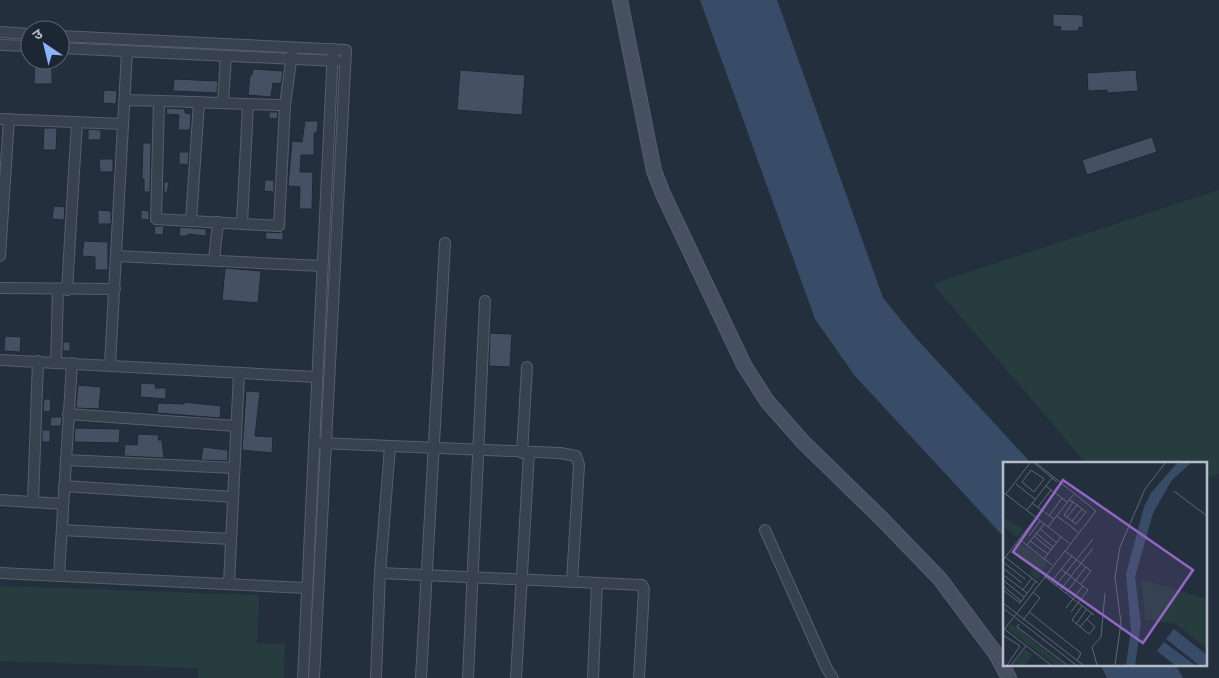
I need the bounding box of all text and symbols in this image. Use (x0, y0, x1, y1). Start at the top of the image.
north arrow (20, 20, 70, 70)
text: उ (29, 24, 47, 44)
inset map (1003, 462, 1206, 666)

